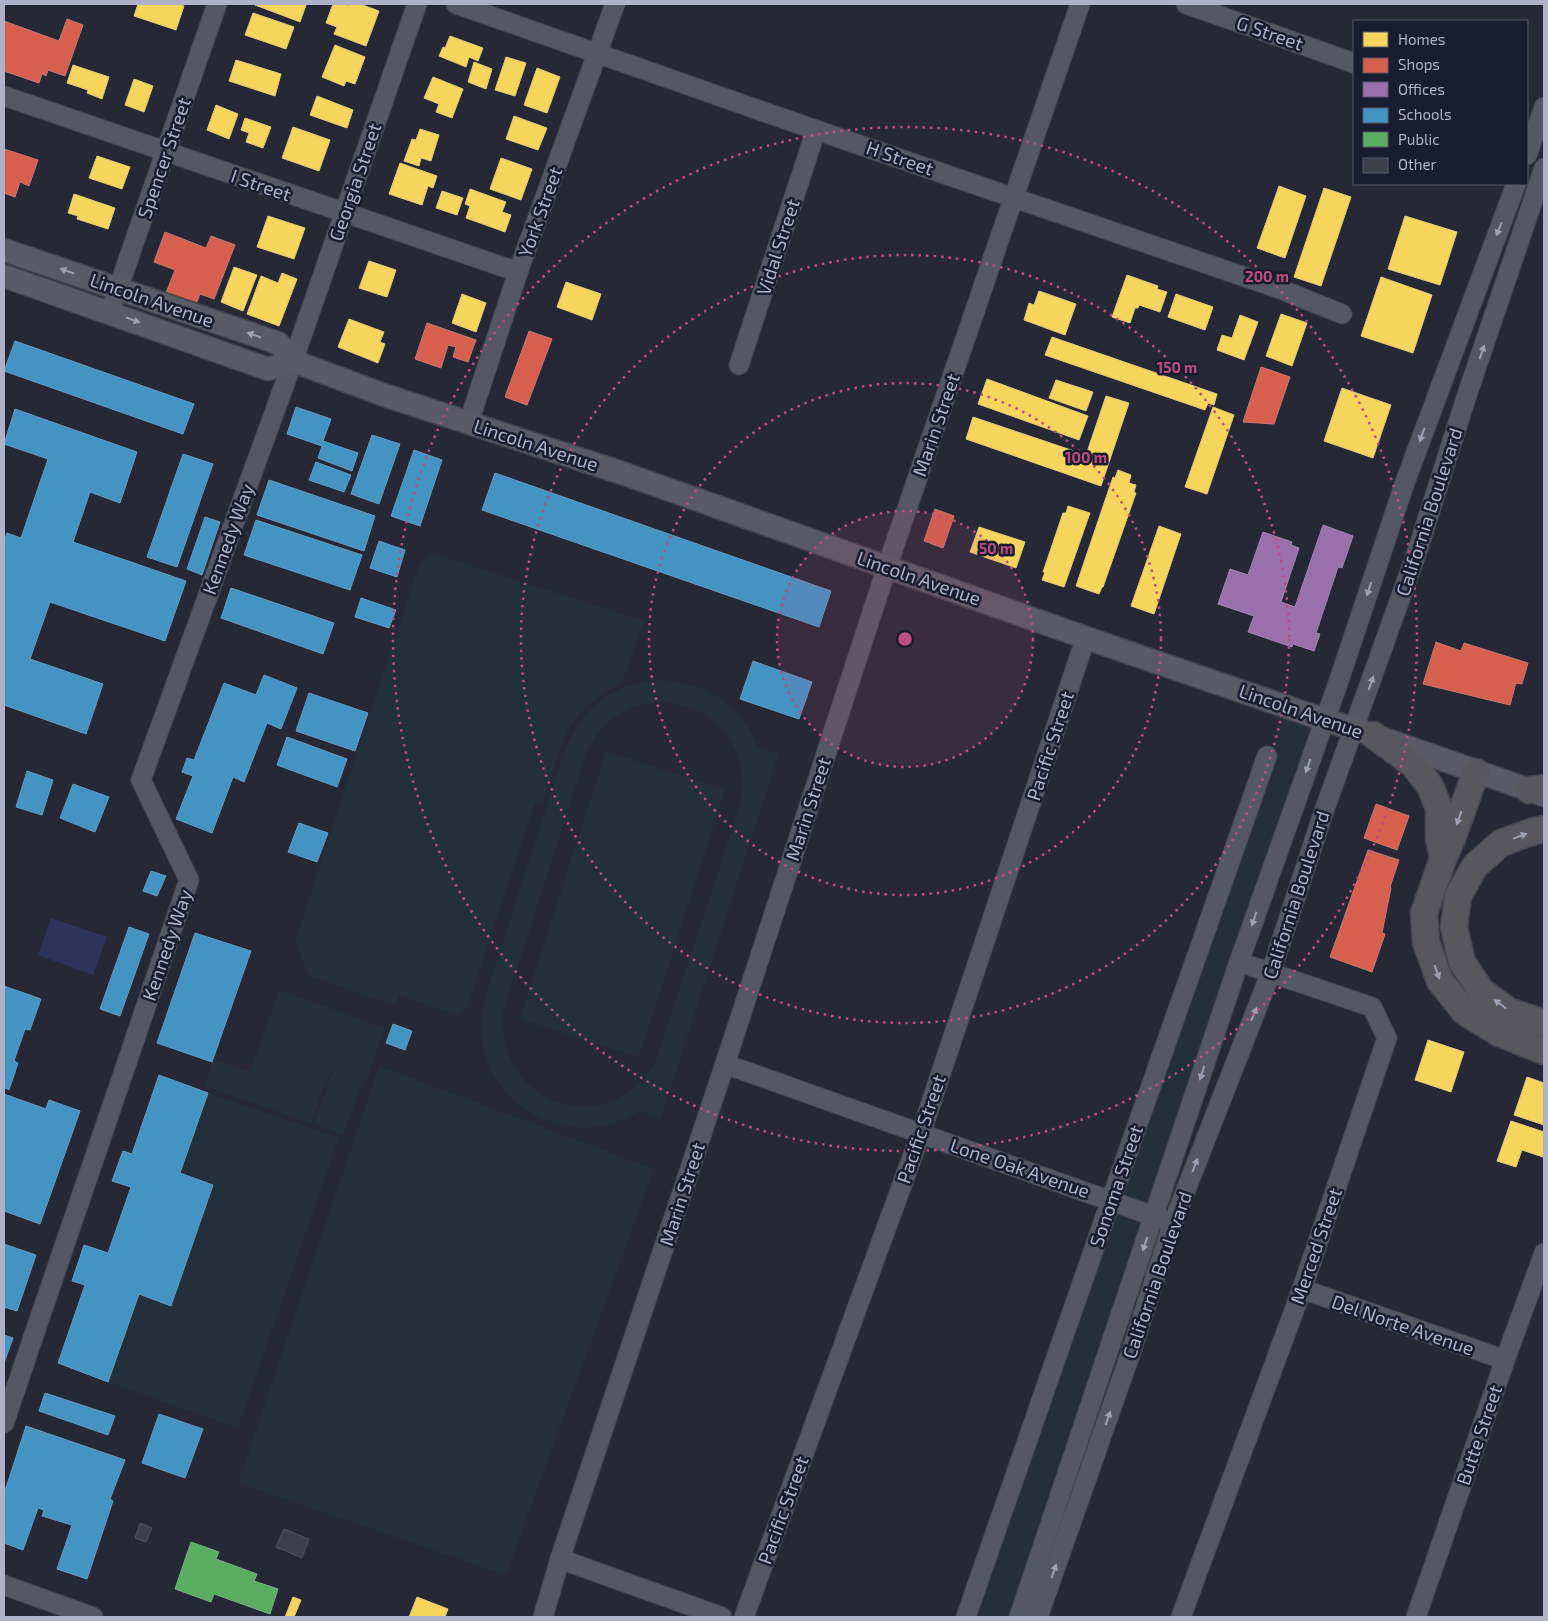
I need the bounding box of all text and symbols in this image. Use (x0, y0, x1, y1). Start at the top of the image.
street label: G Street (1234, 10, 1307, 55)
legend (1353, 20, 1528, 185)
text: Homes (1398, 30, 1445, 48)
text: Shops (1398, 55, 1440, 73)
text: Offices (1398, 80, 1445, 98)
street label: Spencer Street (132, 94, 195, 221)
text: Schools (1398, 105, 1452, 123)
street label: Georgia Street (324, 120, 385, 244)
text: Public (1398, 130, 1439, 148)
street label: H Street (863, 135, 937, 180)
text: Other (1398, 155, 1437, 173)
street label: York Street (513, 163, 566, 260)
street label: I Street (228, 164, 294, 205)
street label: Vidal Street (751, 196, 804, 298)
one-way arrow (1495, 222, 1502, 237)
one-way arrow (59, 267, 74, 275)
text: 200 m (1245, 267, 1289, 285)
street label: Lincoln Avenue (87, 268, 217, 331)
one-way arrow (125, 317, 140, 325)
one-way arrow (246, 330, 261, 338)
one-way arrow (1479, 344, 1486, 359)
text: 150 m (1157, 358, 1197, 376)
street label: Marin Street (907, 370, 964, 479)
street label: Lincoln Avenue (471, 414, 601, 475)
street label: California Boulevard (1390, 425, 1467, 599)
one-way arrow (1418, 428, 1426, 443)
text: 100 m (1065, 448, 1107, 466)
street label: Kennedy Way (197, 480, 258, 597)
text: 50 m (979, 539, 1013, 557)
street label: Lincoln Avenue (854, 546, 984, 609)
one-way arrow (1365, 582, 1373, 597)
centre of rings (896, 630, 914, 648)
one-way arrow (1367, 675, 1375, 690)
street label: Lincoln Avenue (1236, 679, 1366, 742)
street label: Pacific Street (1021, 688, 1078, 803)
street label: Marin Street (780, 754, 835, 864)
one-way arrow (1304, 759, 1312, 774)
street label: California Boulevard (1257, 808, 1334, 982)
one-way arrow (1455, 810, 1462, 825)
one-way arrow (1513, 832, 1528, 839)
street label: Kennedy Way (137, 886, 196, 1004)
one-way arrow (1250, 912, 1258, 927)
one-way arrow (1433, 965, 1441, 980)
one-way arrow (1494, 999, 1507, 1010)
one-way arrow (1251, 1007, 1259, 1021)
one-way arrow (1198, 1066, 1206, 1081)
street label: Pacific Street (891, 1071, 950, 1186)
street label: Sonoma Street (1084, 1122, 1147, 1250)
street label: Lone Oak Avenue (947, 1133, 1093, 1202)
street label: Marin Street (654, 1139, 709, 1249)
one-way arrow (1192, 1158, 1200, 1172)
street label: Merced Street (1285, 1185, 1346, 1307)
street label: California Boulevard (1117, 1188, 1196, 1362)
one-way arrow (1141, 1237, 1149, 1252)
street label: Del Norte Avenue (1329, 1289, 1477, 1360)
street label: Butte Street (1451, 1382, 1506, 1488)
one-way arrow (1104, 1410, 1112, 1425)
street label: Pacific Street (752, 1453, 813, 1567)
one-way arrow (1050, 1563, 1058, 1578)

